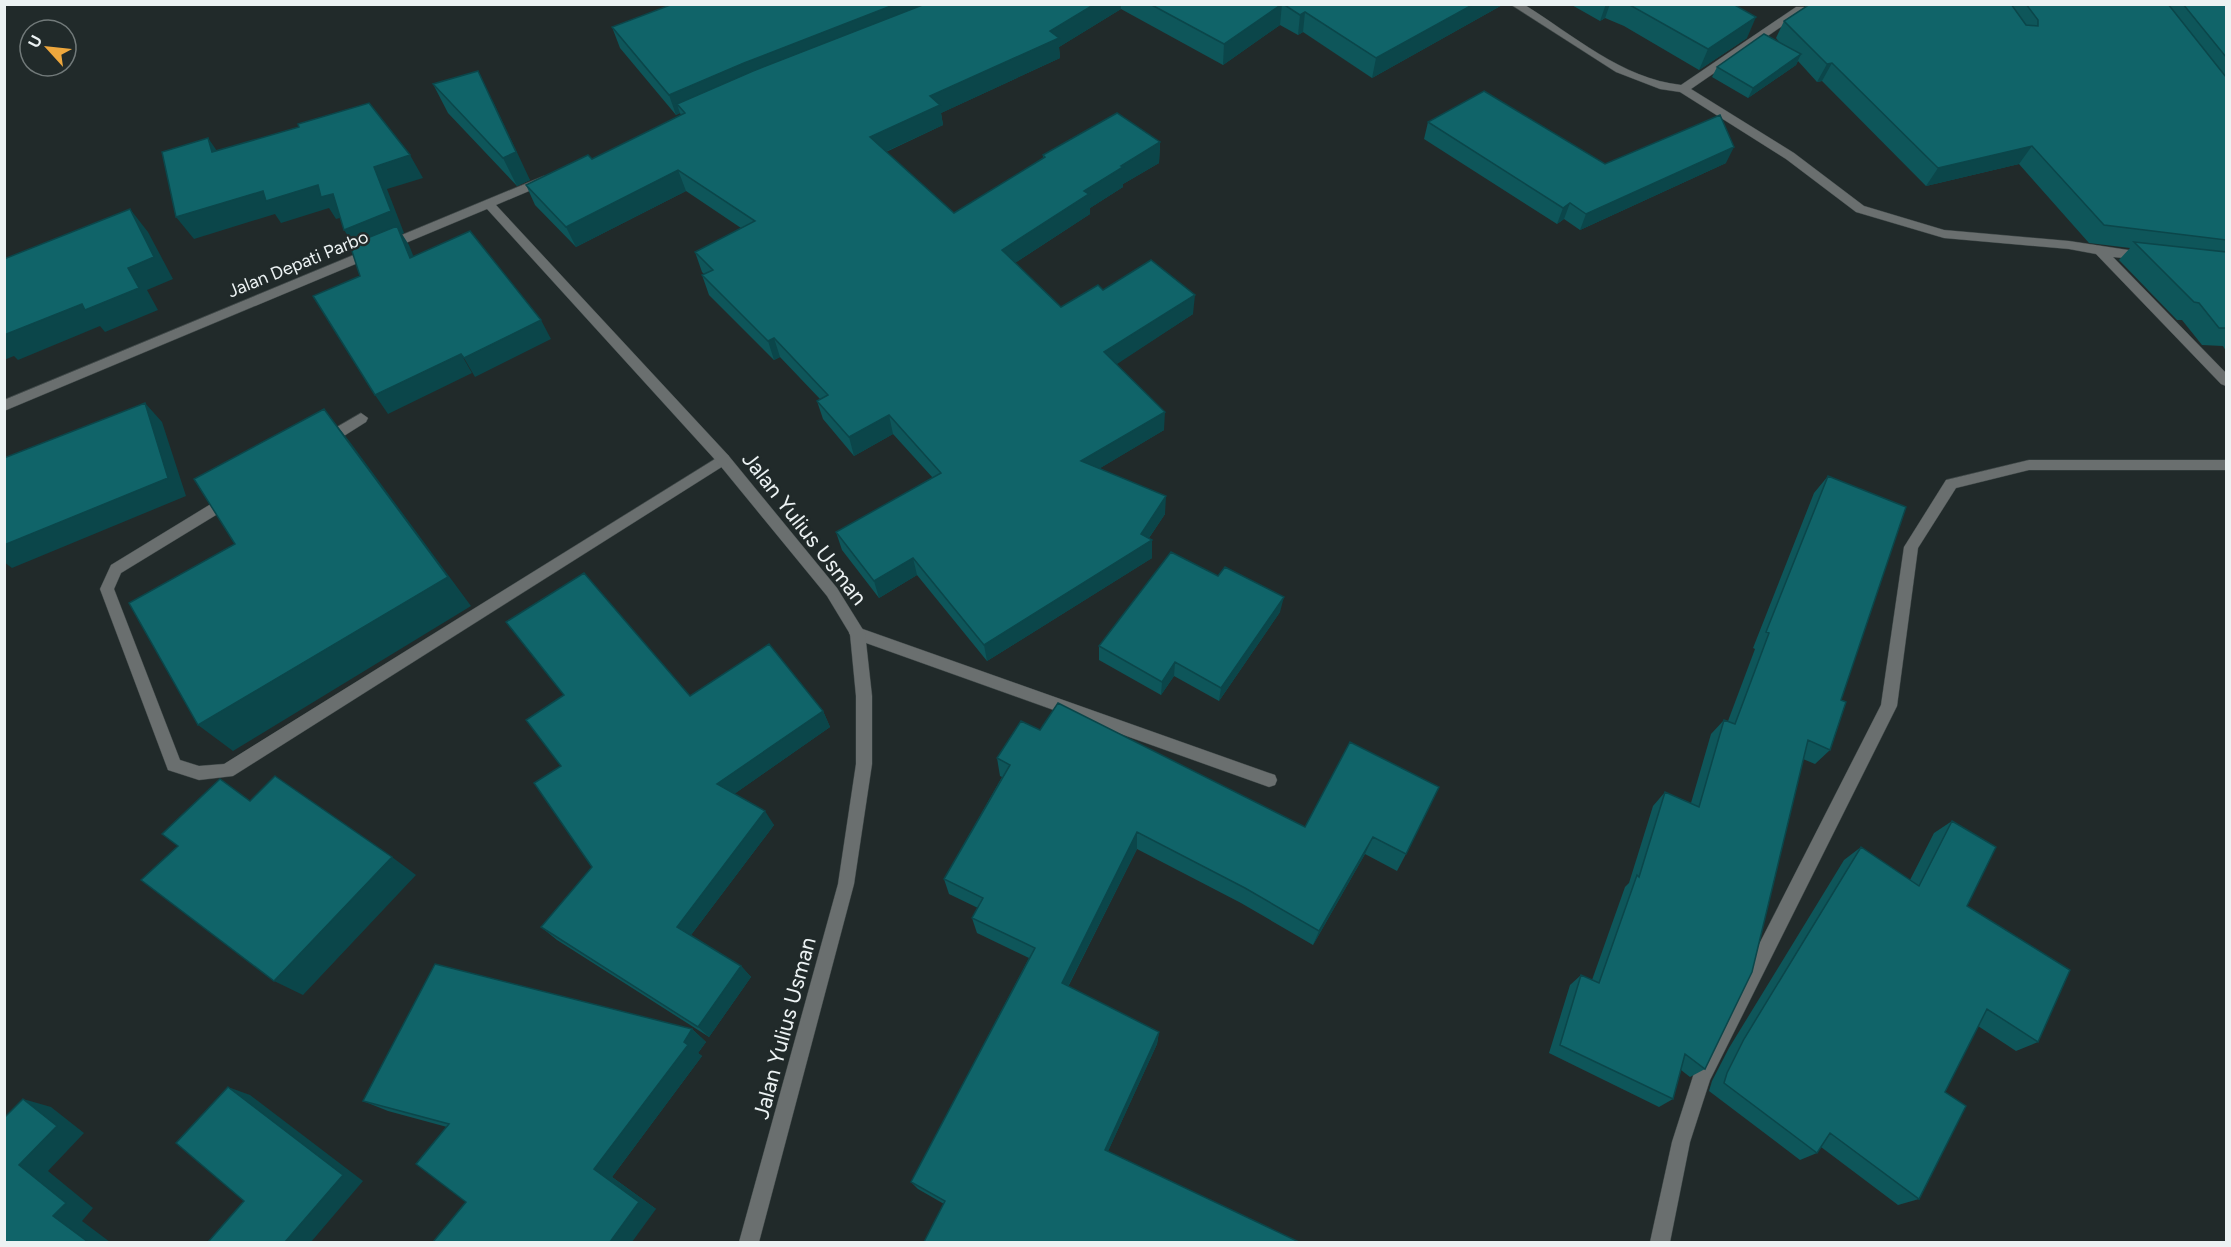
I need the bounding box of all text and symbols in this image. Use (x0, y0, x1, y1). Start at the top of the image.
north arrow (18, 18, 78, 78)
text: U (24, 32, 46, 51)
street label: Jalan Depati Parbo (224, 226, 372, 302)
street label: Jalan Yulius Usman (736, 446, 873, 610)
street label: Jalan Yulius Usman (747, 934, 822, 1122)

